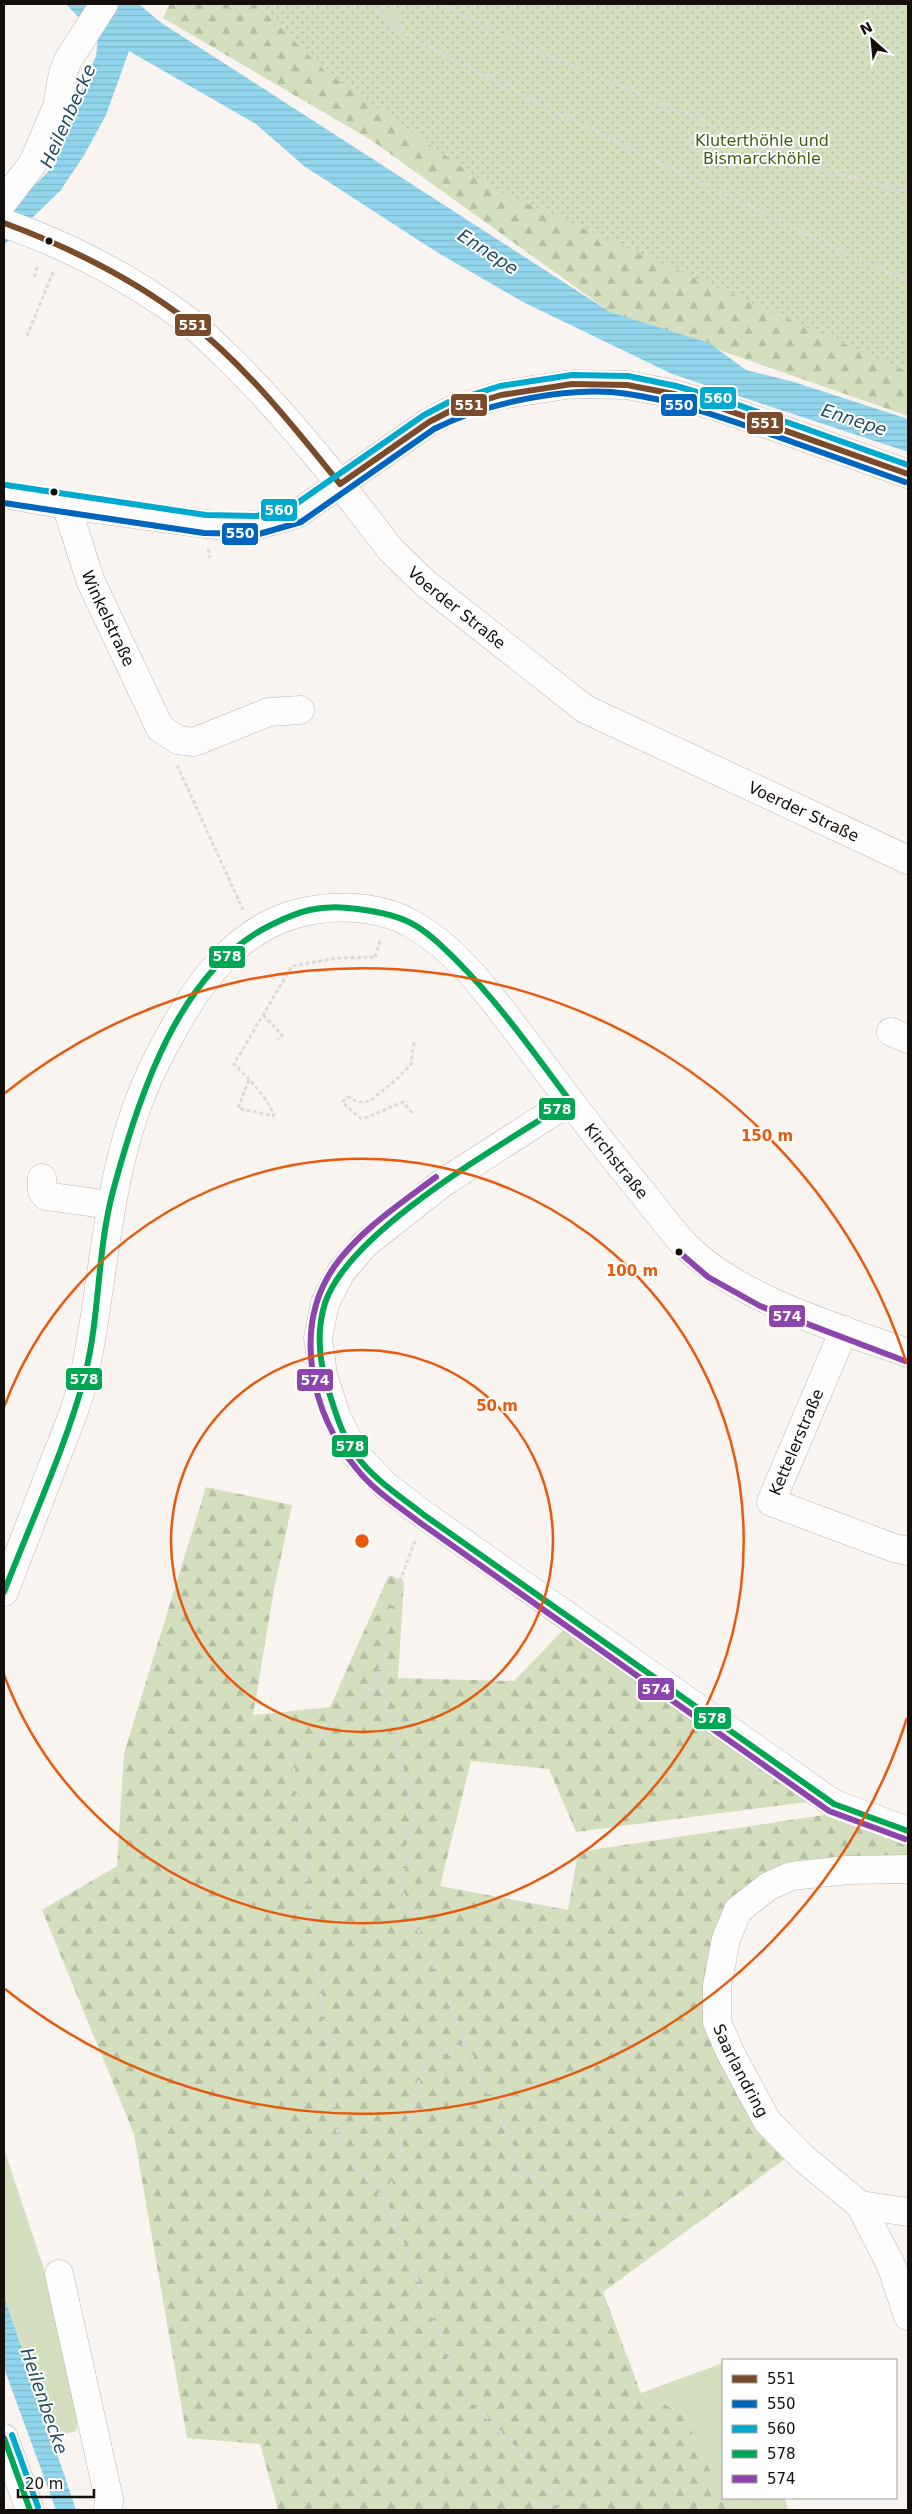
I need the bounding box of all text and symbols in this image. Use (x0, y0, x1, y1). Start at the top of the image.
north arrow (847, 15, 897, 65)
text: N (857, 19, 875, 38)
water label: Heilenbecke (35, 61, 100, 171)
park label: Kluterthöhle und Bismarckhöhle (695, 131, 829, 168)
water label: Ennepe (454, 224, 522, 279)
unlabelled marker (44, 236, 54, 246)
line badge: 551 (174, 313, 212, 337)
text: 551 (178, 317, 208, 333)
line badge: 560 (699, 386, 737, 410)
text: 560 (703, 390, 733, 406)
line badge: 551 (450, 393, 488, 417)
line badge: 550 (660, 393, 698, 417)
text: 551 (454, 397, 484, 413)
text: 550 (664, 397, 694, 413)
water label: Ennepe (819, 399, 890, 440)
line badge: 551 (746, 411, 784, 435)
text: 551 (750, 415, 780, 431)
unlabelled marker (49, 487, 59, 497)
line badge: 560 (260, 498, 298, 522)
text: 560 (264, 502, 294, 518)
line badge: 550 (221, 522, 259, 546)
text: 550 (225, 525, 255, 541)
street label: Voerder Straße (404, 563, 509, 653)
street label: Winkelstraße (78, 568, 138, 669)
street label: Voerder Straße (745, 778, 862, 846)
line badge: 578 (208, 945, 246, 969)
text: 578 (212, 948, 242, 964)
line badge: 578 (538, 1097, 576, 1121)
text: 578 (542, 1101, 572, 1117)
street label: Kirchstraße (580, 1120, 652, 1203)
text: 150 m (741, 1127, 793, 1145)
unlabelled marker (674, 1247, 684, 1257)
text: 100 m (606, 1262, 658, 1280)
line badge: 574 (768, 1304, 806, 1328)
text: 574 (772, 1308, 802, 1324)
line badge: 578 (65, 1367, 103, 1391)
line badge: 574 (296, 1368, 334, 1392)
text: 578 (69, 1371, 99, 1387)
text: 574 (300, 1372, 330, 1388)
street label: Kettelerstraße (765, 1386, 827, 1498)
text: 50 m (476, 1397, 518, 1415)
line badge: 578 (331, 1434, 369, 1458)
text: 578 (335, 1438, 365, 1454)
centre of rings (353, 1532, 371, 1550)
line badge: 574 (637, 1677, 675, 1701)
text: 574 (641, 1681, 671, 1697)
line badge: 578 (693, 1706, 732, 1730)
text: 578 (697, 1710, 727, 1726)
street label: Saarlandring (709, 2021, 772, 2121)
water label: Heilenbecke (16, 2345, 72, 2457)
legend (722, 2359, 897, 2499)
text: 551 (767, 2370, 796, 2388)
text: 550 (767, 2395, 796, 2413)
text: 560 (767, 2420, 796, 2438)
text: 578 (767, 2445, 796, 2463)
scale bar (18, 2466, 94, 2498)
text: 574 (767, 2470, 796, 2488)
text: 20 m (25, 2475, 63, 2493)

